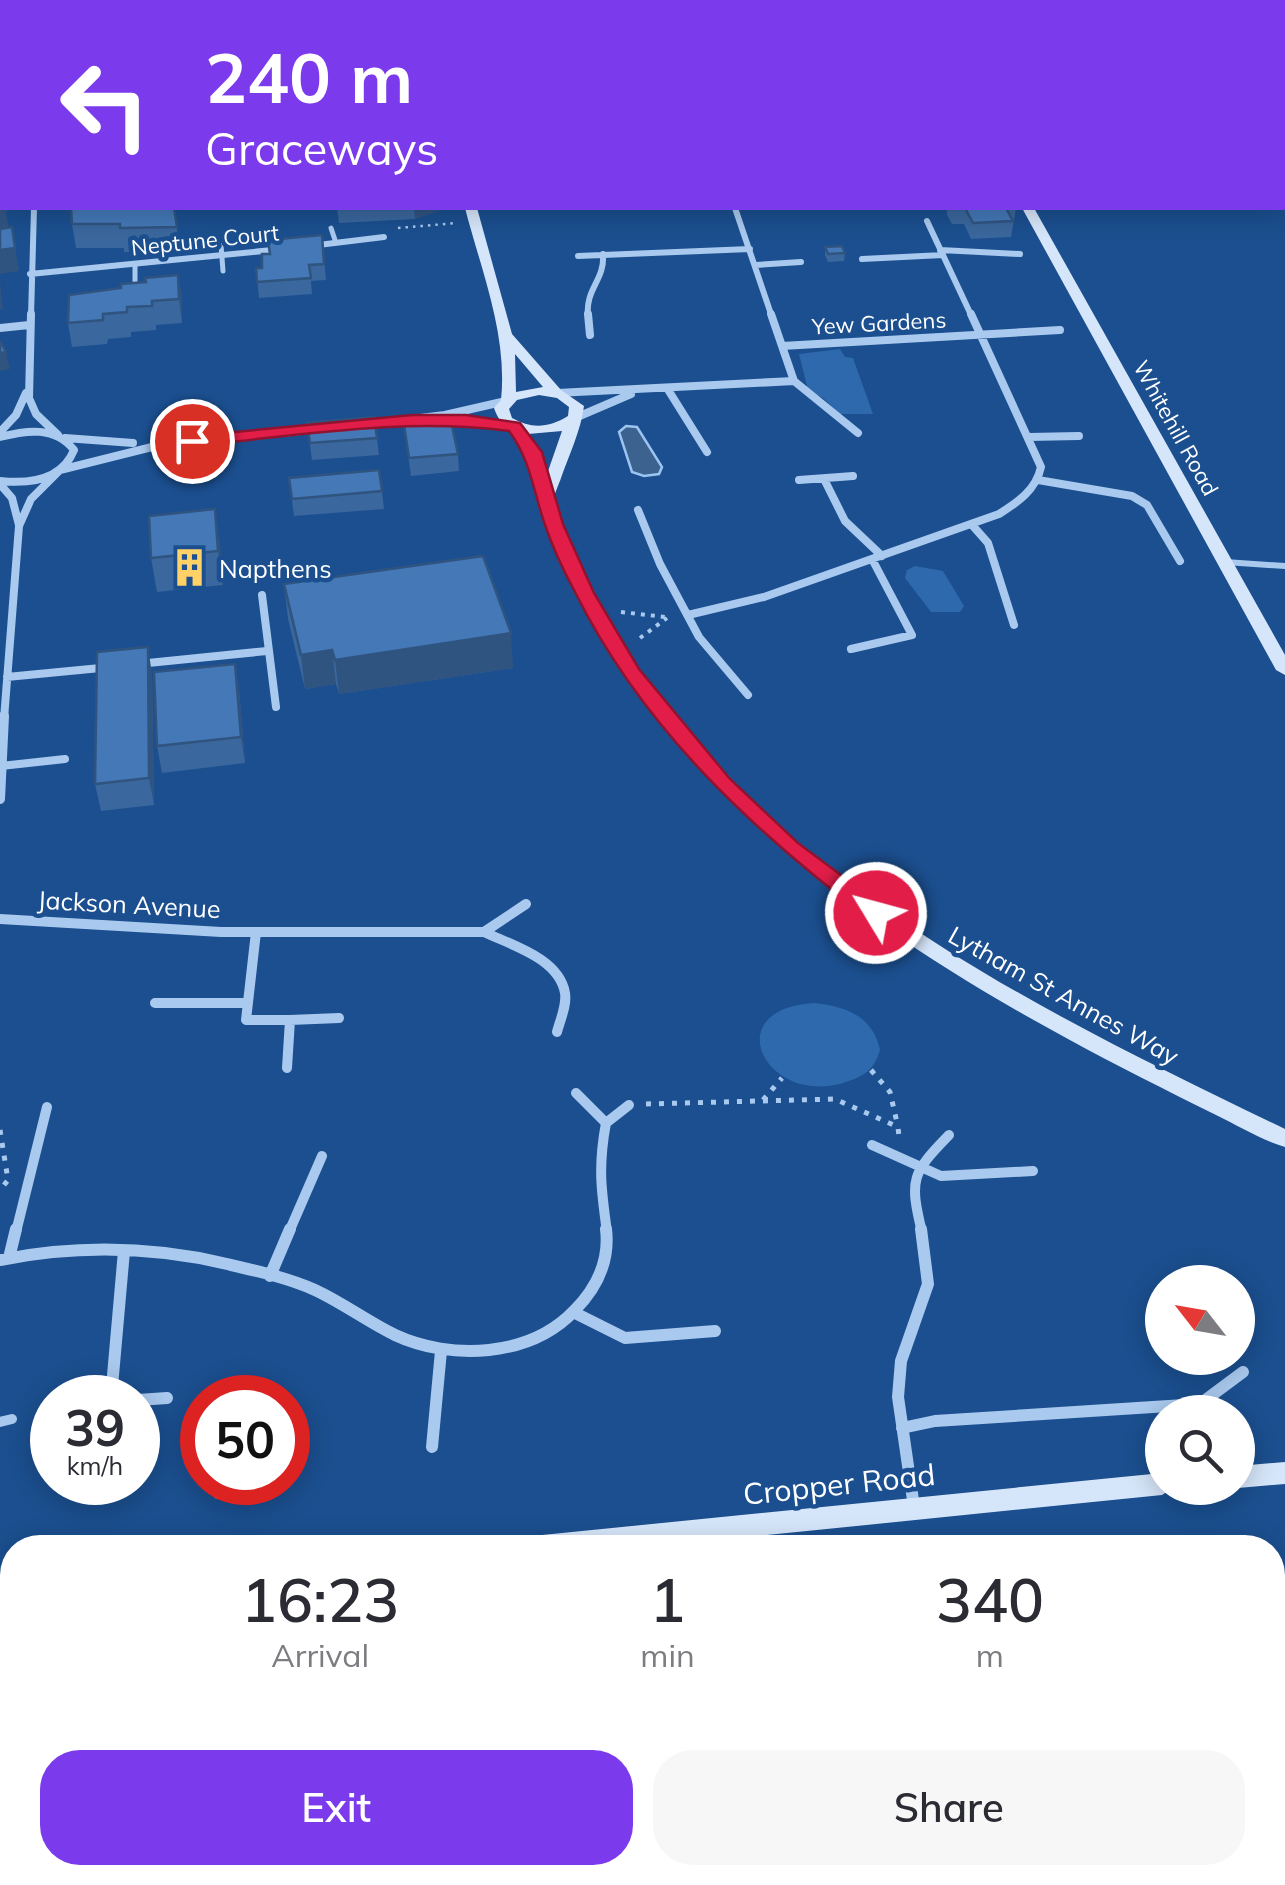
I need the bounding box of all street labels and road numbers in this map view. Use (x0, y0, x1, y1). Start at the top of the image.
street label: Neptune Court (130, 218, 280, 262)
street label: Yew Gardens (810, 306, 947, 341)
street label: Whitehill Road (1127, 355, 1225, 501)
street label: Jackson Avenue (37, 884, 221, 924)
street label: Lytham St Annes Way (943, 919, 1185, 1071)
street label: Cropper Road (741, 1455, 937, 1513)

